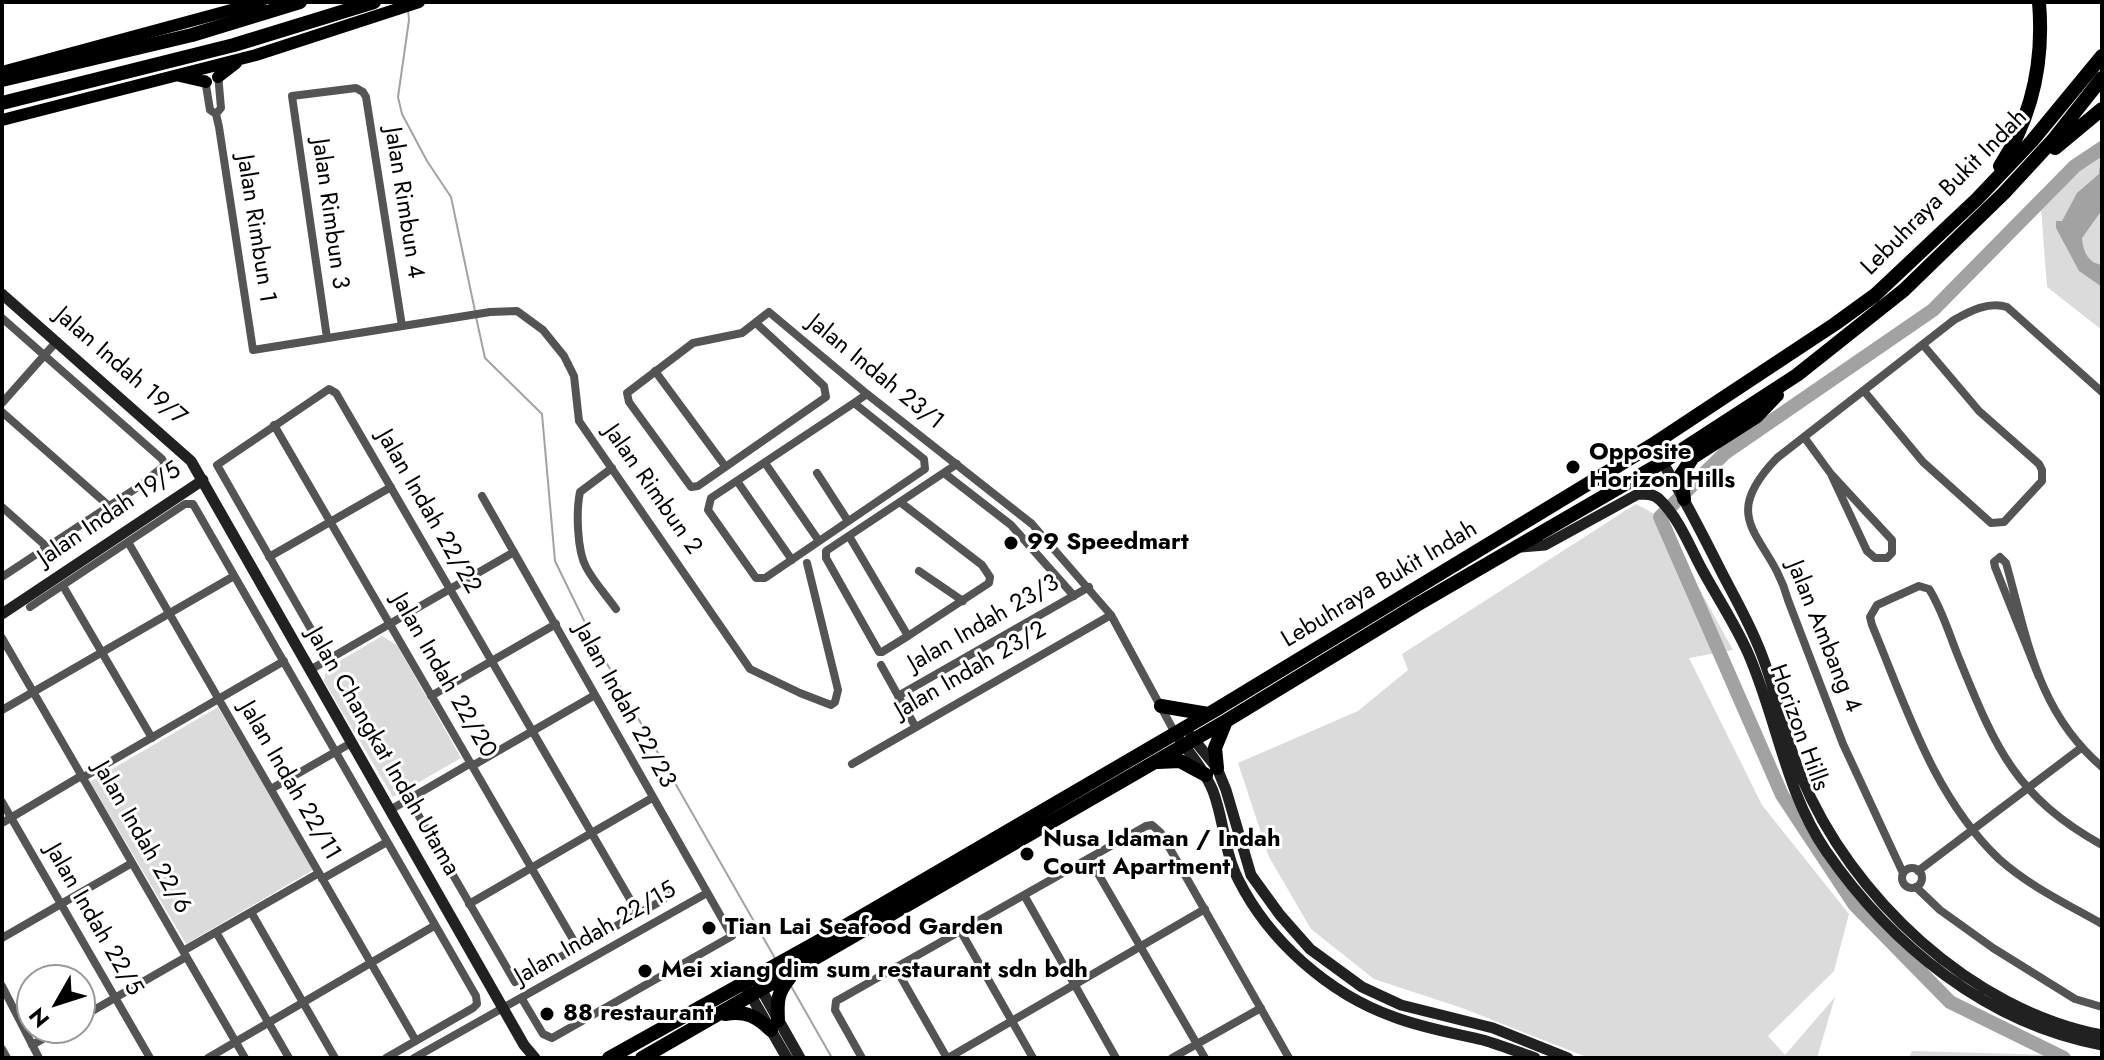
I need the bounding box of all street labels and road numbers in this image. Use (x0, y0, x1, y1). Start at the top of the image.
street label: Lebuhraya Bukit Indah (1856, 104, 2034, 282)
street label: Jalan Rimbun 4 (377, 125, 429, 281)
street label: Jalan Rimbun 3 (304, 137, 354, 291)
street label: Jalan Rimbun 1 (229, 153, 281, 305)
street label: Jalan Indah 19/7 (48, 302, 192, 432)
street label: Jalan Indah 23/1 (801, 309, 949, 437)
street label: Jalan Rimbun 2 (597, 419, 707, 561)
street label: Jalan Indah 22/22 (369, 425, 487, 599)
street label: Jalan Indah 19/5 (33, 457, 187, 573)
street label: Lebuhraya Bukit Indah (1277, 515, 1483, 655)
street label: Jalan Ambang 4 (1779, 557, 1867, 717)
street label: Jalan Indah 23/3 (903, 569, 1065, 679)
street label: Jalan Indah 22/20 (384, 589, 502, 763)
street label: Jalan Indah 23/2 (890, 616, 1052, 726)
street label: Jalan Indah 22/23 (567, 619, 681, 793)
street label: Jalan Changkat Indah Utama (299, 623, 465, 881)
street label: Horizon Hills (1762, 661, 1834, 795)
street label: Jalan Indah 22/11 (232, 696, 346, 866)
street label: Jalan Indah 22/6 (86, 757, 196, 919)
street label: Jalan Indah 22/5 (38, 839, 148, 1001)
street label: Jalan Indah 22/15 (510, 876, 682, 992)

